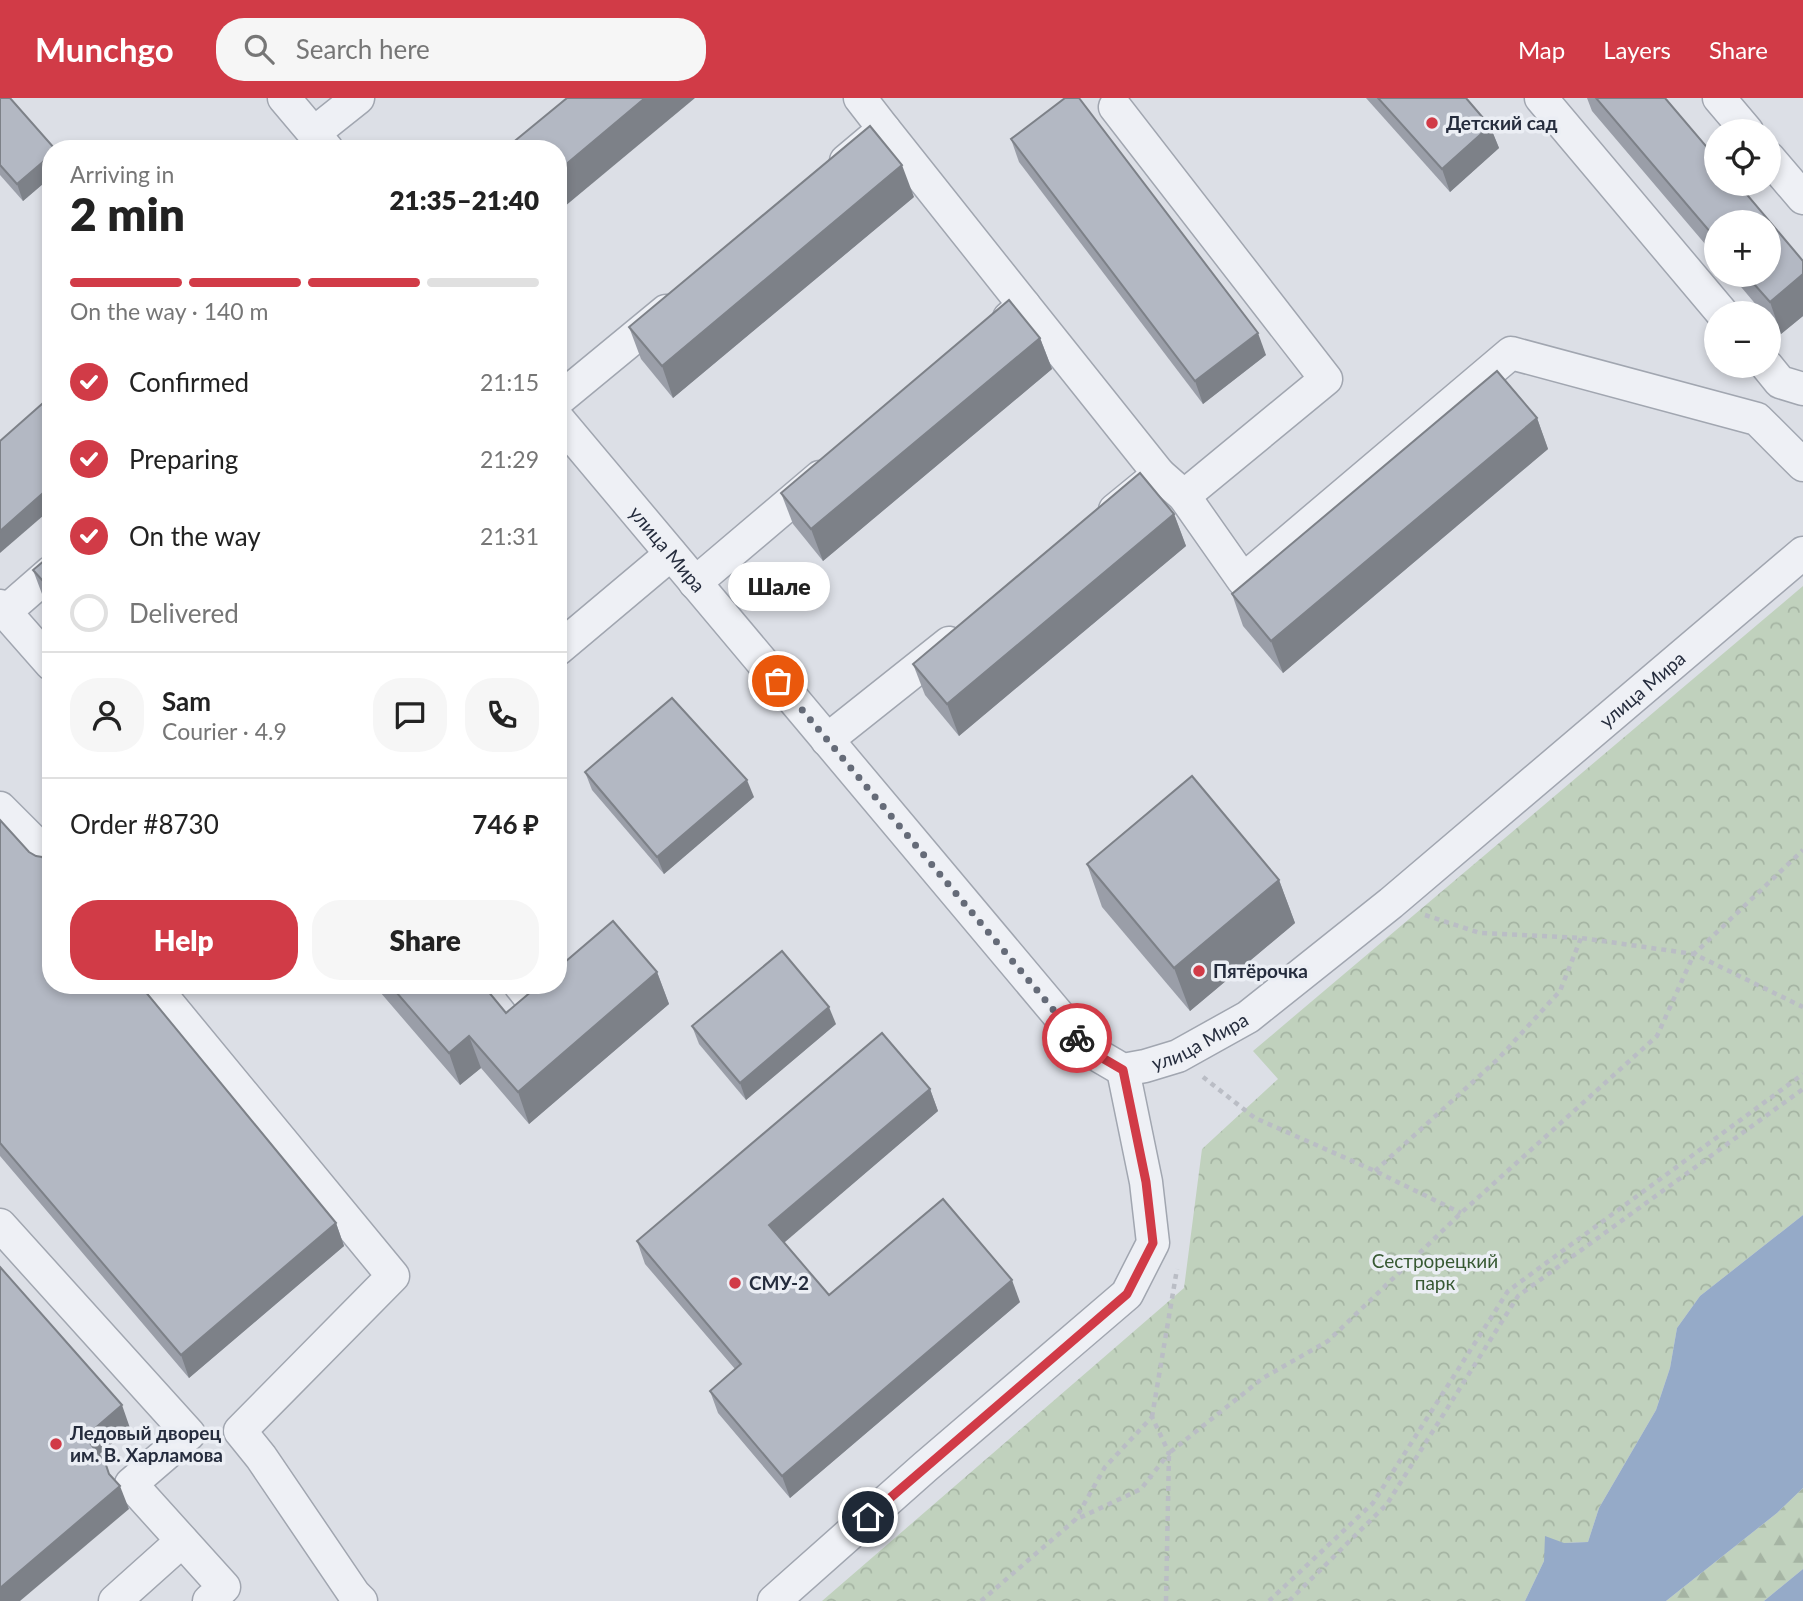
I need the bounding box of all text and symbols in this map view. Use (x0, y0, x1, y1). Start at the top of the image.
search box (216, 18, 706, 81)
text: Munchgo (35, 29, 174, 69)
icon: search (240, 30, 278, 68)
text: Search here (296, 33, 430, 65)
text: Map (1518, 35, 1565, 64)
text: Layers (1603, 35, 1671, 64)
text: Share (1709, 35, 1768, 64)
place label: Детский сад (1446, 111, 1558, 134)
marker: Детский сад (1424, 115, 1440, 131)
map controls (1704, 119, 1781, 378)
button: locate (1704, 119, 1781, 196)
text: Arriving in (70, 160, 174, 188)
text: 21:35–21:40 (389, 184, 539, 216)
text: 2 min (70, 186, 185, 241)
button: + (1704, 210, 1781, 287)
text: On the way · 140 m (70, 297, 269, 325)
button: − (1704, 301, 1781, 378)
icon: check (70, 363, 108, 401)
text: Confirmed (129, 366, 249, 398)
text: 21:15 (480, 368, 539, 396)
icon: check (70, 440, 108, 478)
text: Preparing (129, 443, 238, 475)
text: 21:29 (480, 445, 539, 473)
street label: улица Мира (625, 501, 710, 597)
icon: check (70, 517, 108, 555)
text: On the way (129, 520, 261, 552)
text: 21:31 (480, 522, 539, 550)
callout: Шале (727, 562, 829, 611)
text: Шале (747, 572, 811, 600)
text: Delivered (129, 597, 239, 629)
street label: улица Мира (1594, 646, 1690, 732)
pin (748, 651, 808, 711)
icon: bag (759, 662, 797, 700)
button: person (70, 678, 144, 752)
button: chat (373, 678, 447, 752)
button: phone (465, 678, 539, 752)
text: Sam (162, 685, 211, 717)
text: Courier · 4.9 (162, 717, 287, 745)
text: Order #8730 (70, 808, 219, 840)
text: 746 ₽ (472, 808, 539, 840)
button: Help (70, 900, 298, 980)
button: Share (312, 900, 539, 980)
place label: Пятёрочка (1213, 959, 1308, 982)
marker: Пятёрочка (1191, 963, 1207, 979)
courier (1042, 1003, 1112, 1073)
street label: улица Мира (1149, 1007, 1252, 1074)
icon: bike (1058, 1019, 1096, 1057)
park label: Сестрорецкий парк (1372, 1249, 1498, 1294)
place label: СМУ-2 (749, 1271, 809, 1294)
marker: СМУ-2 (727, 1275, 743, 1291)
place label: Ледовый дворец им. В. Харламова (69, 1421, 223, 1466)
marker: Ледовый дворец им. В. Харламова (48, 1436, 64, 1452)
pin (838, 1487, 898, 1547)
icon: home (849, 1498, 887, 1536)

